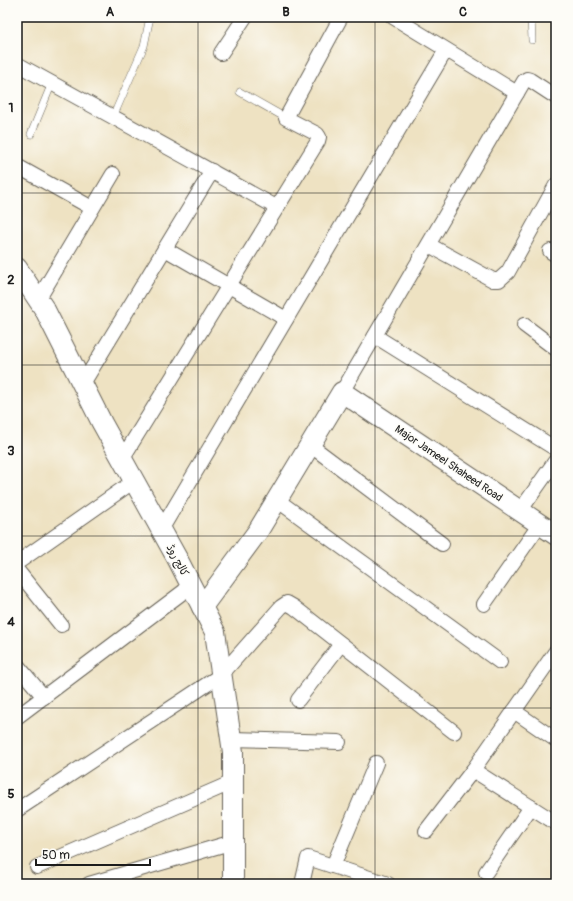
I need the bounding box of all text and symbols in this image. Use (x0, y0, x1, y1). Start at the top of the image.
text: A (106, 4, 115, 20)
text: B (282, 4, 290, 20)
text: C (459, 4, 467, 20)
text: 1 (8, 100, 14, 116)
text: 2 (7, 272, 15, 288)
street label: Major Jameel Shaheed Road (392, 423, 505, 504)
text: 3 (7, 443, 15, 459)
street label: کالج روڈ (163, 542, 192, 579)
text: 4 (7, 614, 15, 630)
text: 5 (7, 786, 15, 802)
scale bar (36, 841, 150, 867)
text: 50 m (42, 848, 70, 863)

